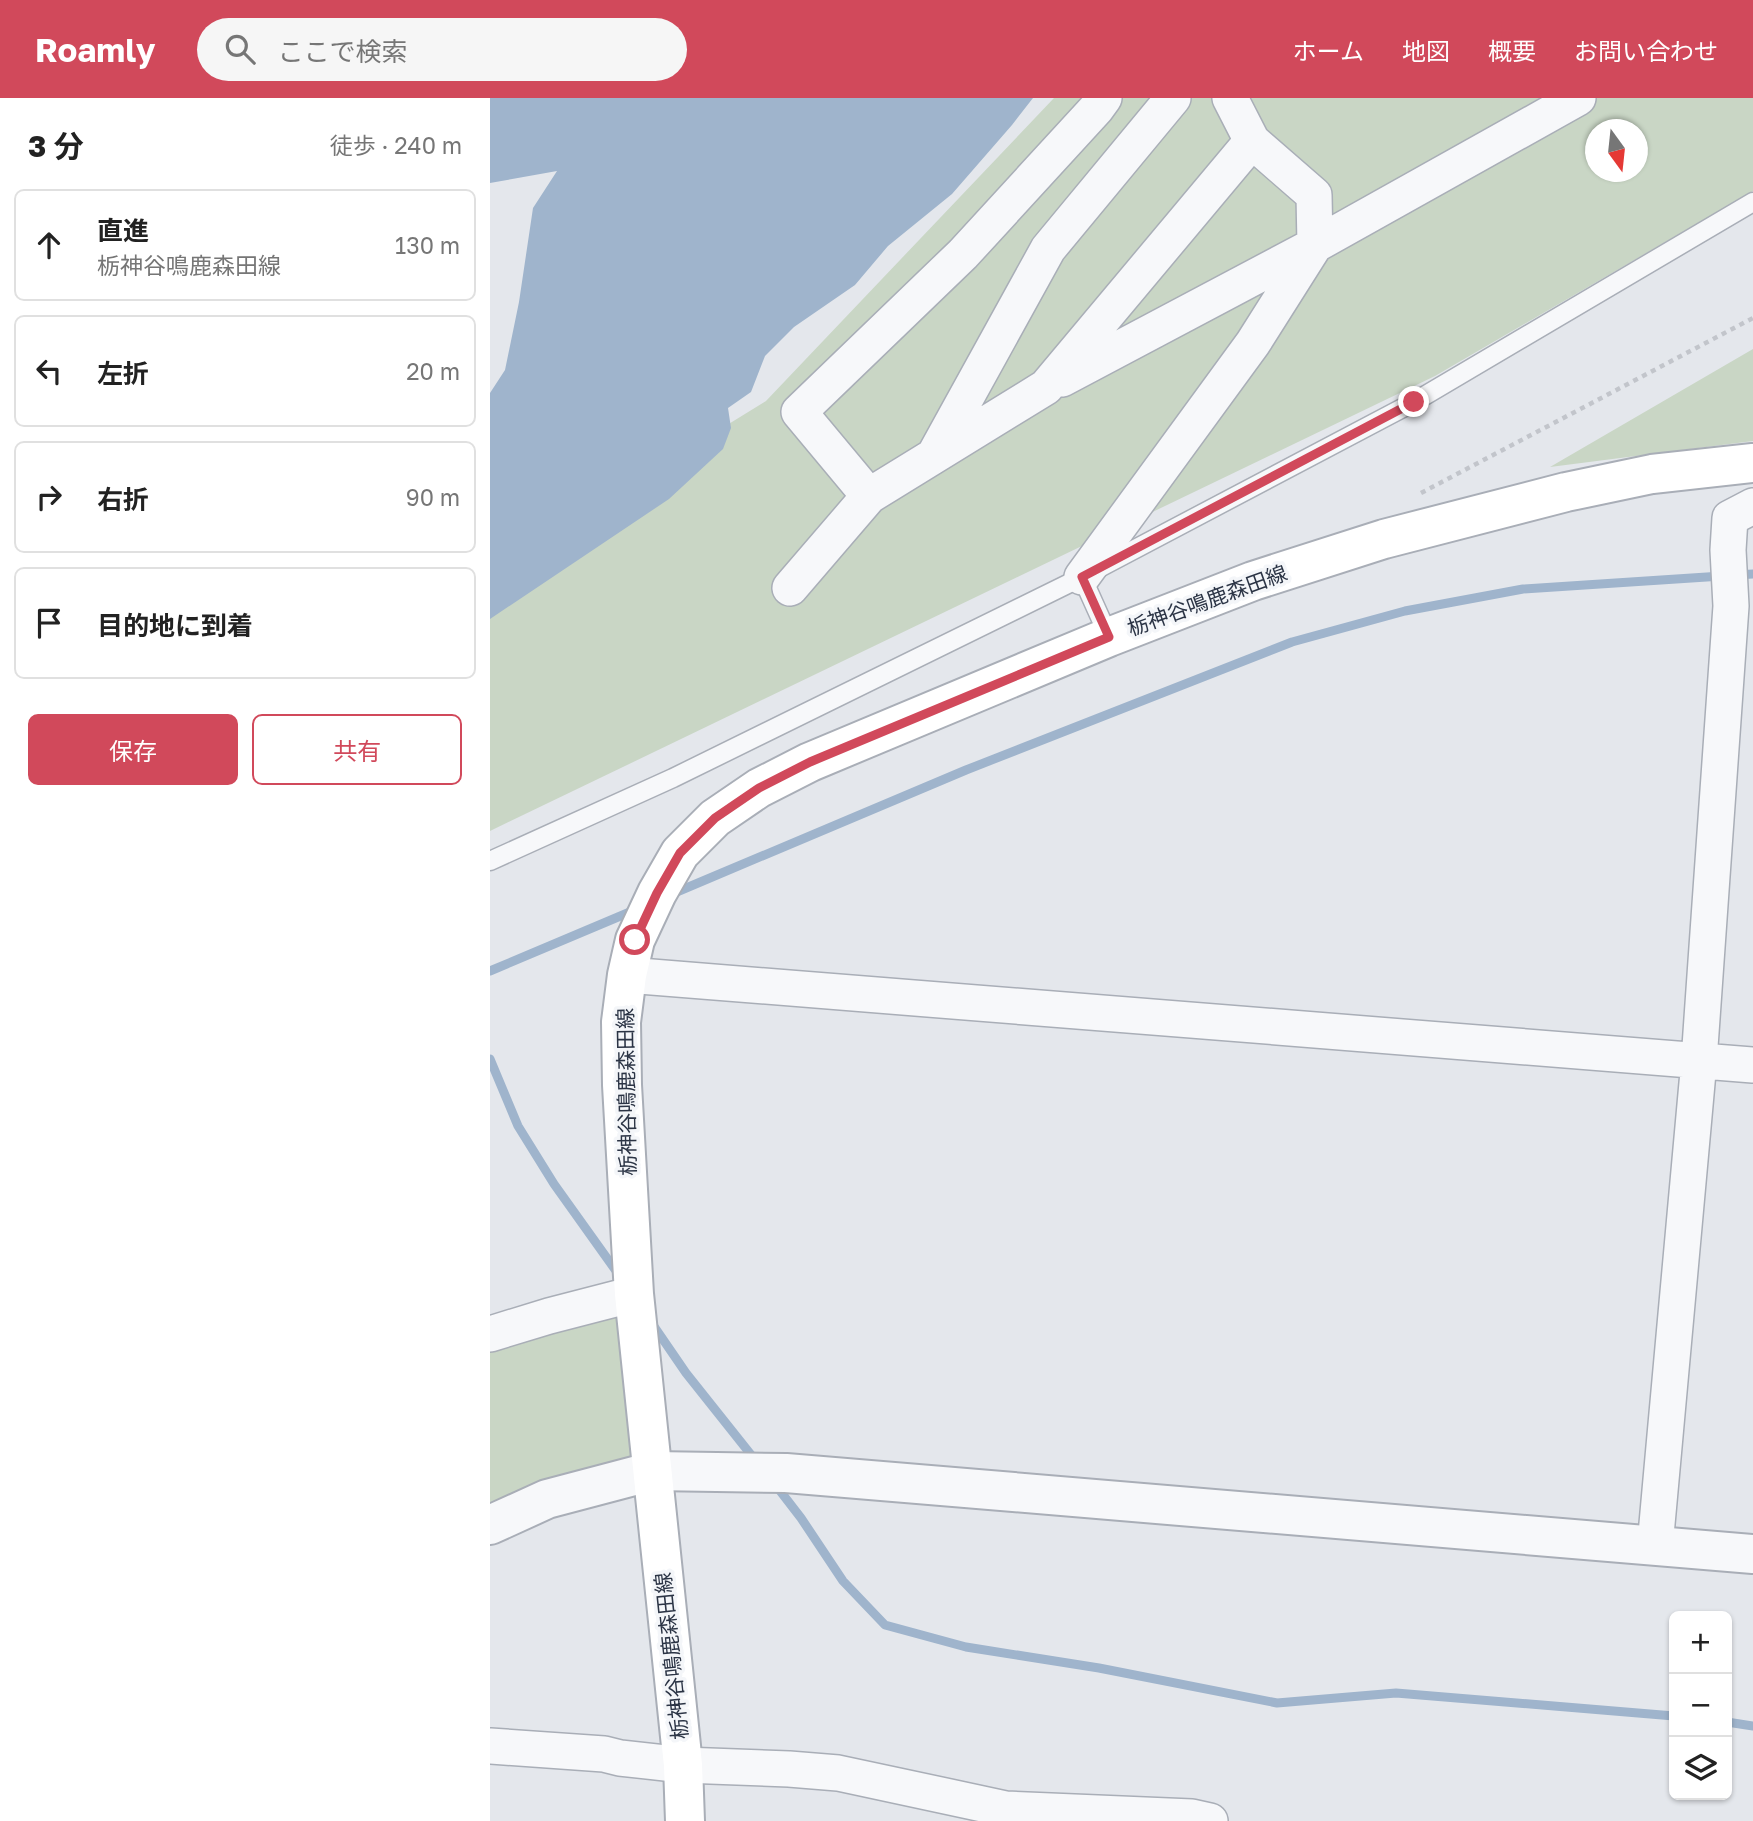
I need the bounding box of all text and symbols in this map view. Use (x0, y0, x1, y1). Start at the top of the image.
search box (197, 18, 687, 81)
text: Roamly (35, 30, 155, 69)
icon: search (221, 30, 259, 68)
text: ここで検索 (277, 36, 407, 67)
text: ホーム (1293, 36, 1364, 65)
text: 地図 (1402, 36, 1450, 65)
text: 概要 (1488, 36, 1536, 65)
text: お問い合わせ (1574, 36, 1718, 65)
north arrow (1585, 119, 1648, 182)
text: 3 分 (28, 128, 84, 164)
text: 徒歩 · 240 m (330, 131, 462, 159)
text: 直進 (97, 215, 149, 246)
icon: ahead (30, 226, 68, 264)
text: 130 m (395, 231, 460, 259)
text: 栃神谷鳴鹿森田線 (97, 251, 281, 279)
icon: left (30, 352, 68, 390)
text: 20 m (406, 357, 460, 385)
text: 左折 (97, 358, 149, 389)
route end (1398, 386, 1429, 417)
icon: right (30, 478, 68, 516)
text: 90 m (406, 483, 460, 511)
text: 右折 (97, 484, 149, 515)
street label: 栃神谷鳴鹿森田線 (1124, 559, 1290, 641)
icon: arrive (30, 604, 68, 642)
text: 目的地に到着 (97, 610, 253, 641)
button: 保存 (28, 714, 238, 785)
button: 共有 (252, 714, 462, 785)
route start (619, 924, 650, 955)
street label: 栃神谷鳴鹿森田線 (612, 1008, 640, 1176)
street label: 栃神谷鳴鹿森田線 (649, 1571, 693, 1741)
map controls (1669, 1611, 1732, 1800)
button: + (1669, 1611, 1732, 1674)
button: − (1669, 1674, 1732, 1737)
button: layers (1669, 1737, 1732, 1800)

